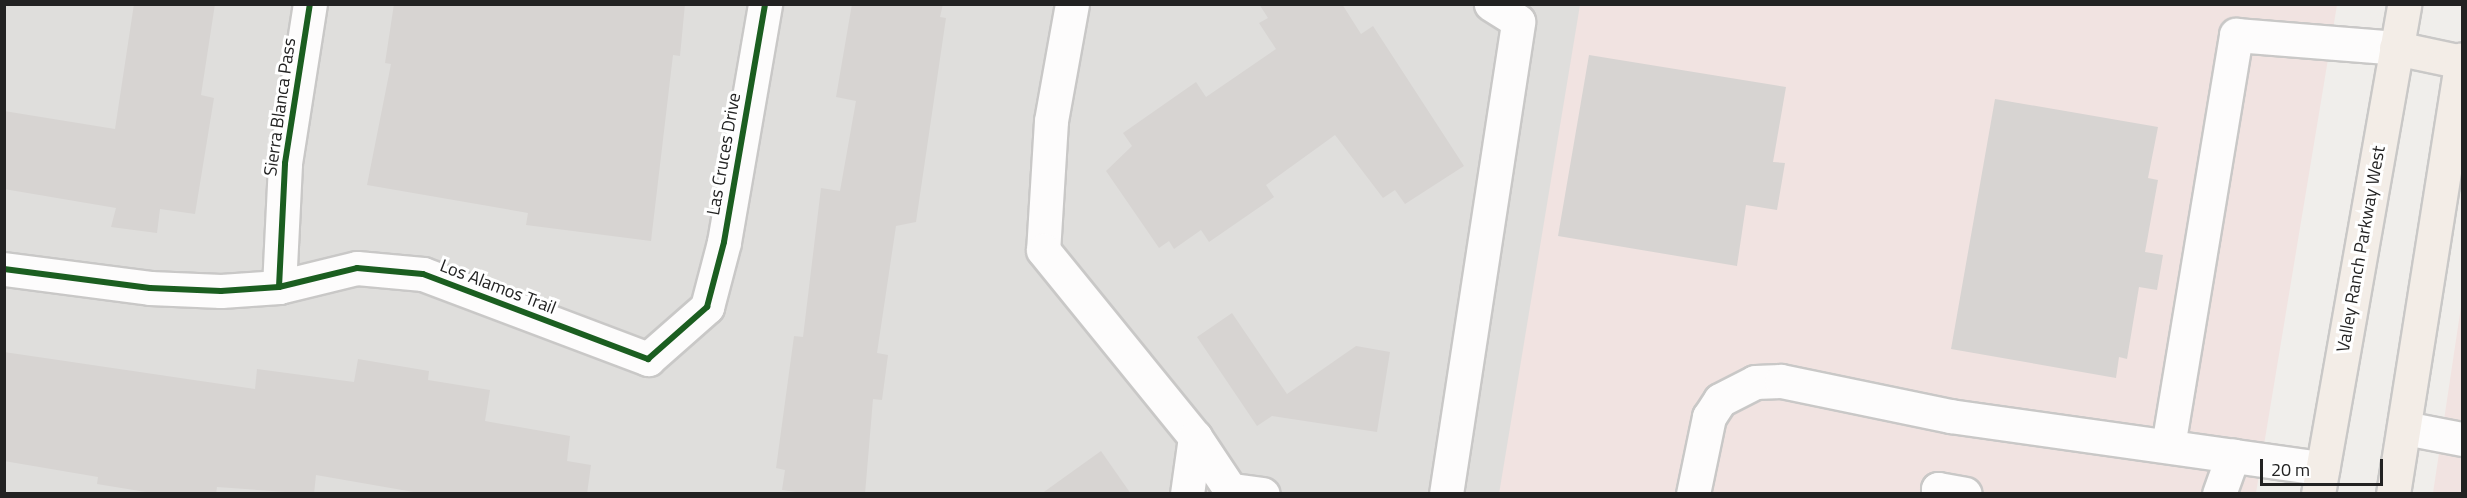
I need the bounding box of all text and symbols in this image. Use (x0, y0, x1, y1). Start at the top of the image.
street label: Sierra Blanca Pass (260, 37, 300, 177)
street label: Las Cruces Drive (703, 91, 745, 217)
street label: Valley Ranch Parkway West (2332, 144, 2390, 354)
street label: Los Alamos Trail (437, 255, 559, 319)
scale bar (2263, 447, 2386, 485)
text: 20 m (2271, 456, 2310, 483)

